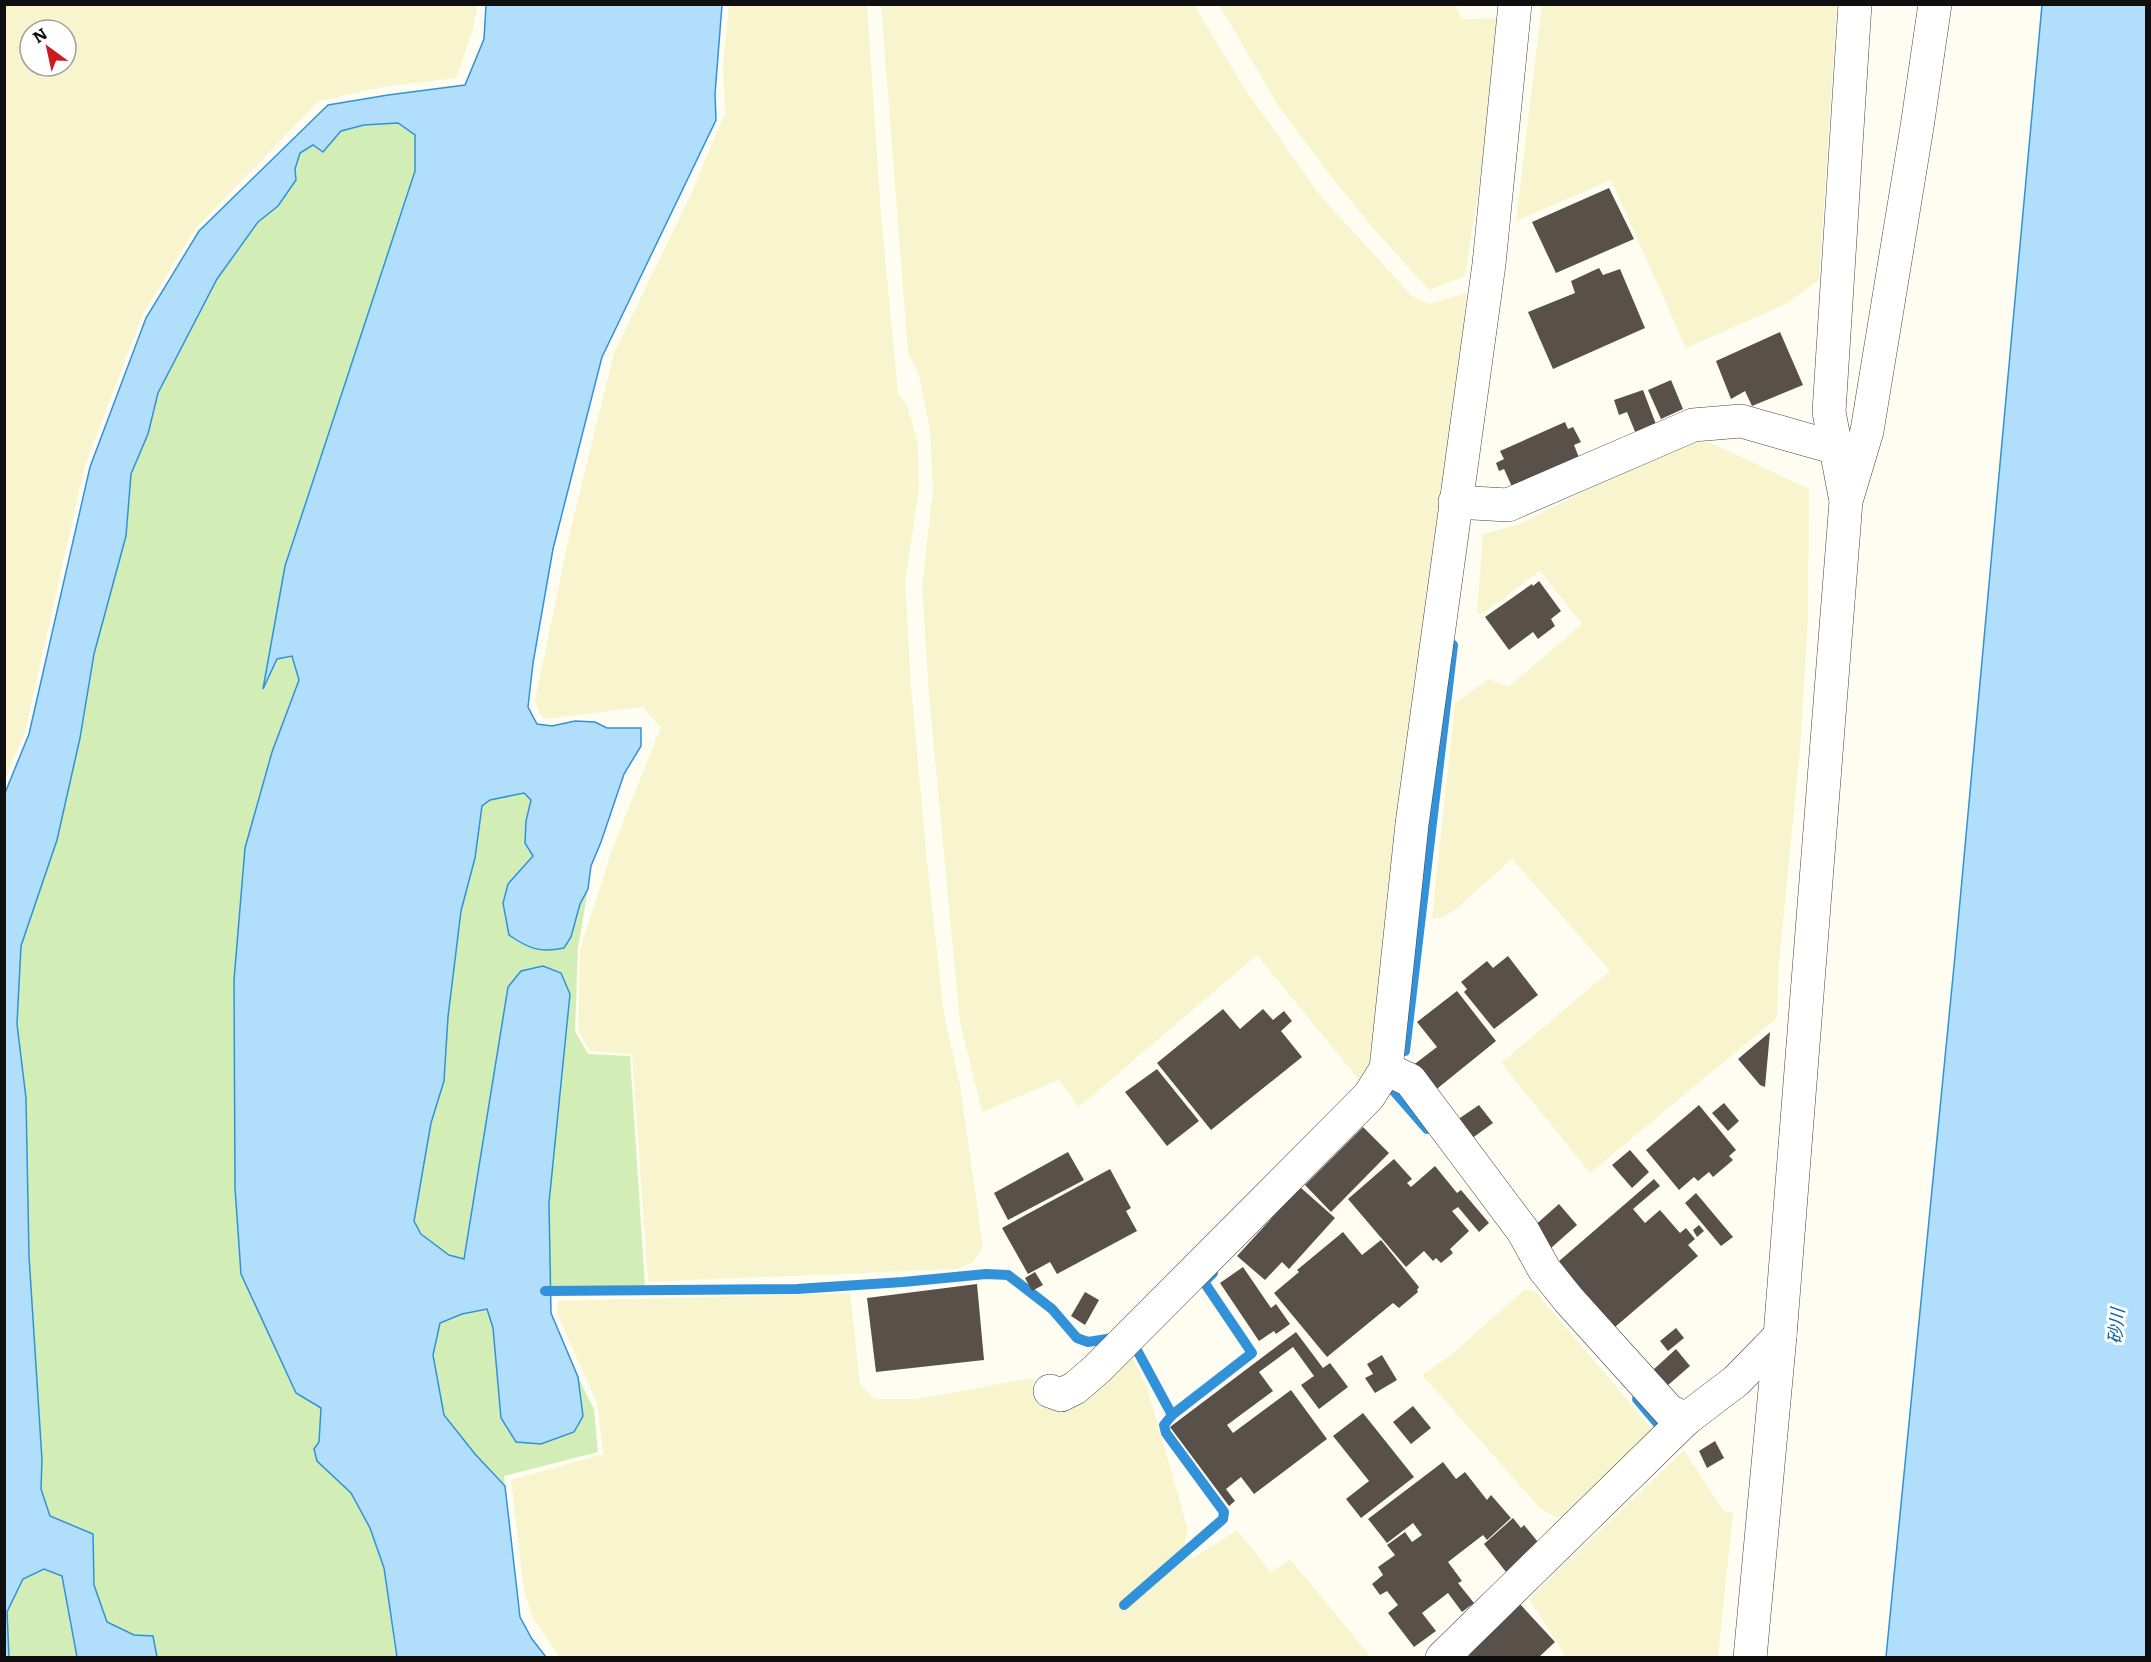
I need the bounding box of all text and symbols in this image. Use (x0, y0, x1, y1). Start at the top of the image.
north arrow (18, 18, 78, 78)
text: N (27, 21, 51, 48)
water label: 砂川 (2100, 1305, 2130, 1345)

